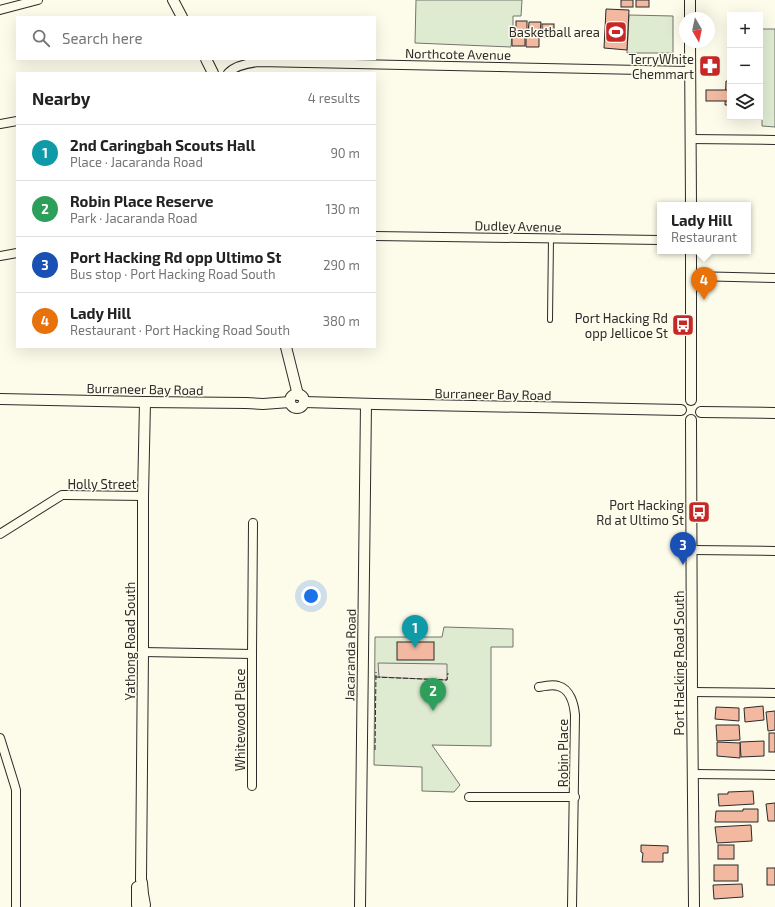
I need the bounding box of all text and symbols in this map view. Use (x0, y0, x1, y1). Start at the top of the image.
north arrow (679, 12, 715, 48)
map controls (727, 12, 763, 120)
button: + (727, 12, 763, 48)
search box (16, 16, 376, 60)
sports icon: Basketball area (603, 19, 629, 45)
place label: Basketball area (509, 24, 600, 40)
icon: search (30, 27, 52, 49)
text: Search here (62, 29, 143, 47)
street label: Northcote Avenue (405, 45, 511, 63)
button: − (727, 48, 763, 84)
place label: TerryWhite Chemmart (629, 51, 694, 82)
pharmacy icon: TerryWhite Chemmart (697, 53, 723, 79)
button: layers (727, 84, 763, 120)
text: Nearby (32, 88, 90, 108)
text: 4 results (308, 90, 360, 106)
text: 2nd Caringbah Scouts Hall (70, 136, 255, 154)
text: 1 (42, 145, 48, 161)
text: 90 m (330, 145, 360, 161)
text: Place · Jacaranda Road (70, 154, 203, 170)
text: Robin Place Reserve (70, 192, 213, 210)
text: 2 (41, 201, 49, 217)
text: 130 m (325, 201, 360, 217)
popup (657, 202, 751, 254)
text: Park · Jacaranda Road (70, 210, 197, 226)
text: Lady Hill (671, 211, 732, 229)
street label: Dudley Avenue (474, 217, 562, 235)
text: Restaurant (671, 229, 737, 245)
text: Port Hacking Rd opp Ultimo St (70, 248, 281, 266)
text: 3 (41, 257, 49, 273)
text: 290 m (323, 257, 360, 273)
text: Bus stop · Port Hacking Road South (70, 266, 276, 282)
pin: 4 (691, 267, 717, 300)
text: Lady Hill (70, 304, 131, 322)
place label: Port Hacking Rd opp Jellicoe St (575, 310, 668, 341)
bus stop icon: Port Hacking Rd opp Jellicoe St (670, 312, 696, 338)
text: 4 (41, 313, 49, 329)
text: 380 m (323, 313, 360, 329)
text: Restaurant · Port Hacking Road South (70, 322, 290, 338)
street label: Burraneer Bay Road (86, 380, 204, 398)
street label: Burraneer Bay Road (434, 385, 552, 403)
street label: Holly Street (67, 476, 137, 492)
place label: Port Hacking Rd at Ultimo St (596, 497, 684, 528)
bus stop icon: Port Hacking Rd at Ultimo St (686, 499, 712, 525)
pin: 3 (670, 532, 696, 565)
street label: Yathong Road South (122, 582, 138, 700)
your location (301, 586, 321, 606)
street label: Port Hacking Road South (671, 590, 687, 736)
street label: Jacaranda Road (341, 609, 359, 701)
pin: 1 (402, 615, 428, 648)
street label: Whitewood Place (232, 669, 248, 771)
pin: 2 (420, 678, 446, 711)
street label: Robin Place (555, 719, 571, 787)

